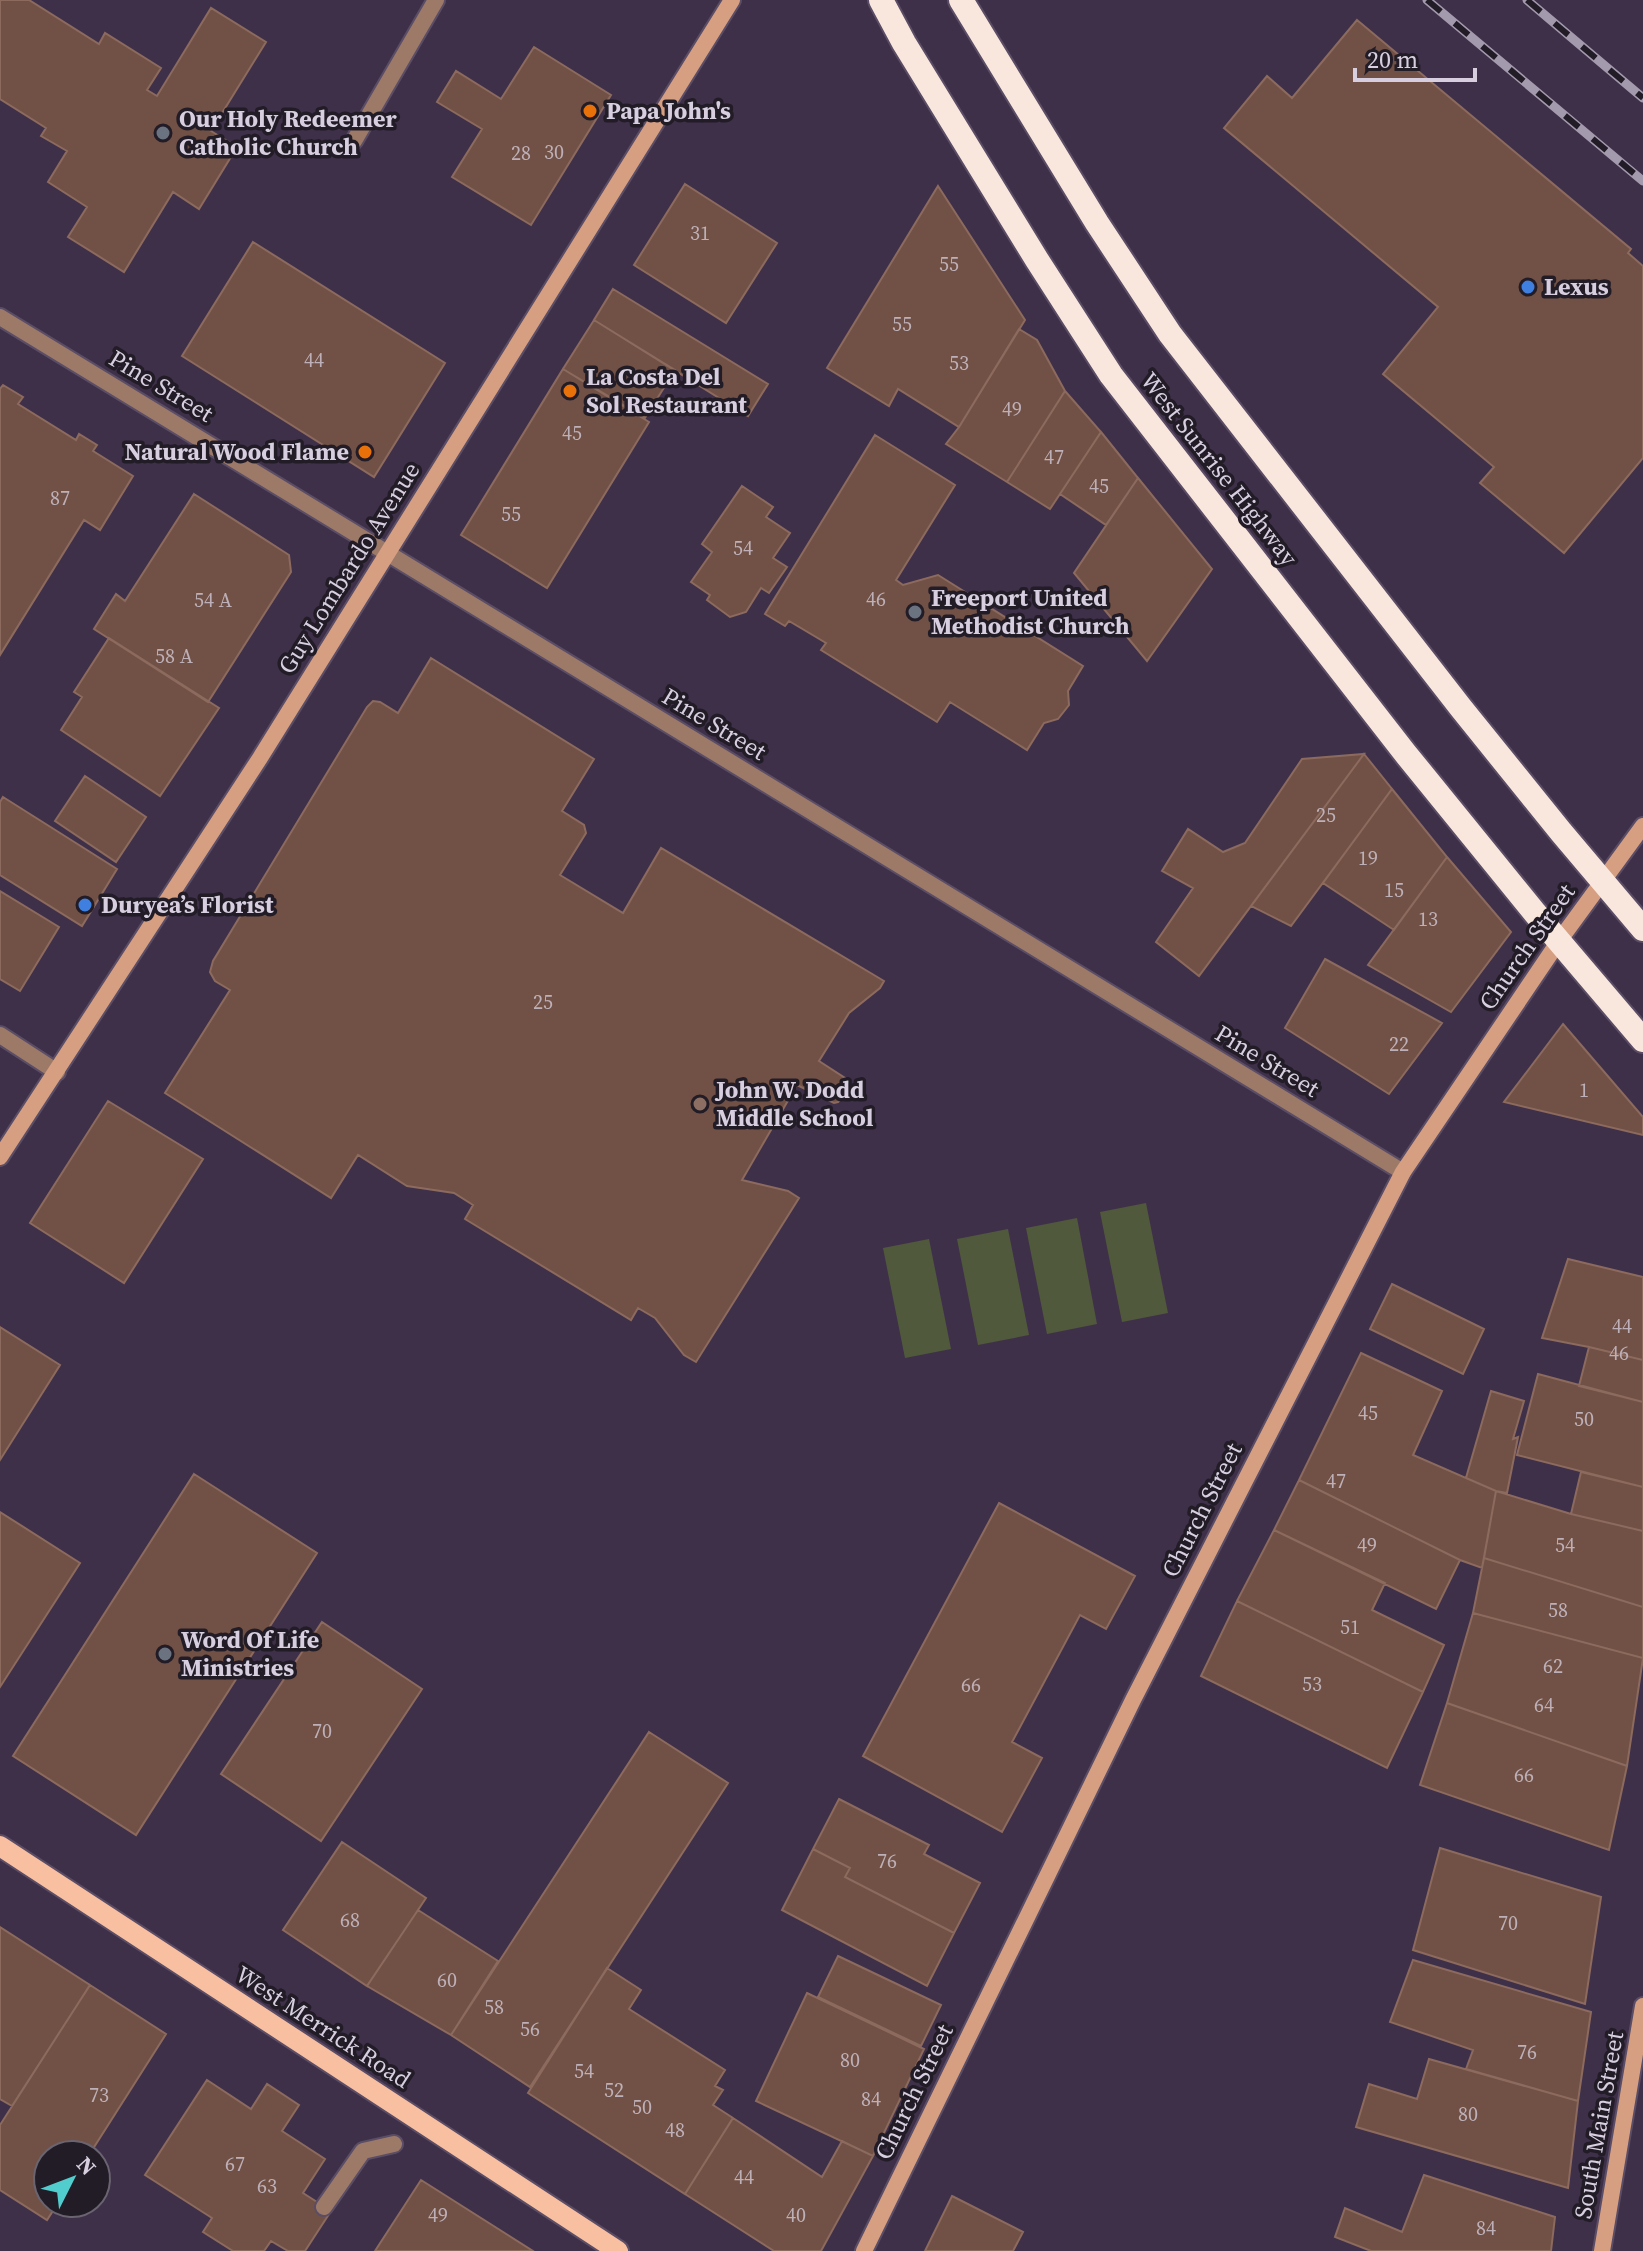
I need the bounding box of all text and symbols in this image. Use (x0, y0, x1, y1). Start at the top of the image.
scale bar (1355, 32, 1475, 82)
text: 20 m (1367, 43, 1418, 76)
place label: Papa John's (606, 94, 731, 127)
place label: Our Holy Redeemer Catholic Church (179, 102, 397, 163)
marker: Papa John's (581, 102, 599, 120)
marker: Our Holy Redeemer Catholic Church (154, 124, 172, 142)
house number: 30 (544, 138, 564, 166)
house number: 28 (511, 139, 531, 167)
house number: 31 (690, 219, 710, 247)
house number: 55 (939, 250, 959, 278)
place label: Lexus (1544, 270, 1609, 303)
marker: Lexus (1519, 278, 1537, 296)
house number: 55 (892, 310, 912, 338)
street label: Pine Street (103, 342, 220, 430)
house number: 44 (304, 346, 324, 374)
house number: 53 (949, 349, 969, 377)
place label: La Costa Del Sol Restaurant (586, 360, 747, 421)
street label: West Sunrise Highway (1133, 365, 1306, 573)
marker: La Costa Del Sol Restaurant (561, 382, 579, 400)
house number: 49 (1002, 395, 1022, 423)
house number: 45 (562, 419, 582, 447)
place label: Natural Wood Flame (124, 435, 349, 468)
marker: Natural Wood Flame (356, 443, 374, 461)
house number: 47 (1044, 443, 1064, 471)
street label: Guy Lombardo Avenue (270, 456, 427, 680)
house number: 45 (1089, 472, 1109, 500)
house number: 87 (50, 484, 70, 512)
house number: 55 (501, 500, 521, 528)
house number: 54 (733, 534, 753, 562)
place label: Freeport United Methodist Church (931, 581, 1130, 642)
house number: 46 (866, 585, 886, 613)
house number: 54 A (194, 586, 233, 614)
marker: Freeport United Methodist Church (906, 603, 924, 621)
house number: 58 A (155, 642, 194, 670)
street label: Pine Street (656, 680, 773, 768)
house number: 25 (1316, 801, 1336, 829)
house number: 19 (1358, 844, 1378, 872)
house number: 15 (1384, 876, 1404, 904)
street label: Church Street (1471, 877, 1582, 1016)
place label: Duryea’s Florist (101, 888, 274, 921)
marker: Duryea’s Florist (76, 896, 94, 914)
house number: 13 (1418, 905, 1438, 933)
house number: 25 (533, 988, 553, 1016)
street label: Pine Street (1209, 1017, 1326, 1105)
house number: 22 (1389, 1030, 1409, 1058)
place label: John W. Dodd Middle School (714, 1073, 874, 1134)
house number: 1 (1579, 1076, 1589, 1104)
marker: John W. Dodd Middle School (691, 1095, 709, 1113)
house number: 44 (1612, 1312, 1632, 1340)
house number: 46 (1609, 1339, 1629, 1367)
house number: 45 (1358, 1399, 1378, 1427)
house number: 50 (1574, 1405, 1594, 1433)
street label: Church Street (1154, 1437, 1250, 1583)
house number: 47 (1326, 1467, 1346, 1495)
house number: 49 (1357, 1531, 1377, 1559)
house number: 54 (1555, 1531, 1575, 1559)
house number: 58 (1548, 1596, 1568, 1624)
house number: 51 (1340, 1613, 1360, 1641)
place label: Word Of Life Ministries (181, 1623, 319, 1684)
marker: Word Of Life Ministries (156, 1645, 174, 1663)
house number: 62 (1543, 1652, 1563, 1680)
house number: 53 (1302, 1670, 1322, 1698)
house number: 66 (961, 1671, 981, 1699)
house number: 64 (1534, 1691, 1554, 1719)
house number: 70 (312, 1717, 332, 1745)
house number: 66 (1514, 1761, 1534, 1789)
house number: 76 (877, 1847, 897, 1875)
house number: 68 (340, 1906, 360, 1934)
house number: 70 (1498, 1909, 1518, 1937)
street label: West Merrick Road (229, 1958, 418, 2096)
house number: 60 (437, 1966, 457, 1994)
house number: 58 (484, 1993, 504, 2021)
house number: 56 (520, 2015, 540, 2043)
street label: Church Street (867, 2018, 961, 2165)
street label: South Main Street (1566, 2028, 1631, 2221)
house number: 76 (1517, 2038, 1537, 2066)
house number: 80 (840, 2046, 860, 2074)
house number: 54 (574, 2057, 594, 2085)
house number: 52 (604, 2076, 624, 2104)
house number: 73 (89, 2081, 109, 2109)
house number: 84 (861, 2085, 881, 2113)
house number: 50 (632, 2093, 652, 2121)
house number: 80 (1458, 2100, 1478, 2128)
house number: 48 (665, 2116, 685, 2144)
north arrow (32, 2139, 112, 2219)
text: N (70, 2150, 103, 2182)
house number: 67 (225, 2150, 245, 2178)
house number: 44 (734, 2163, 754, 2191)
house number: 63 (257, 2172, 277, 2200)
house number: 49 (428, 2201, 448, 2229)
house number: 40 (786, 2201, 806, 2229)
house number: 84 (1476, 2214, 1496, 2242)

